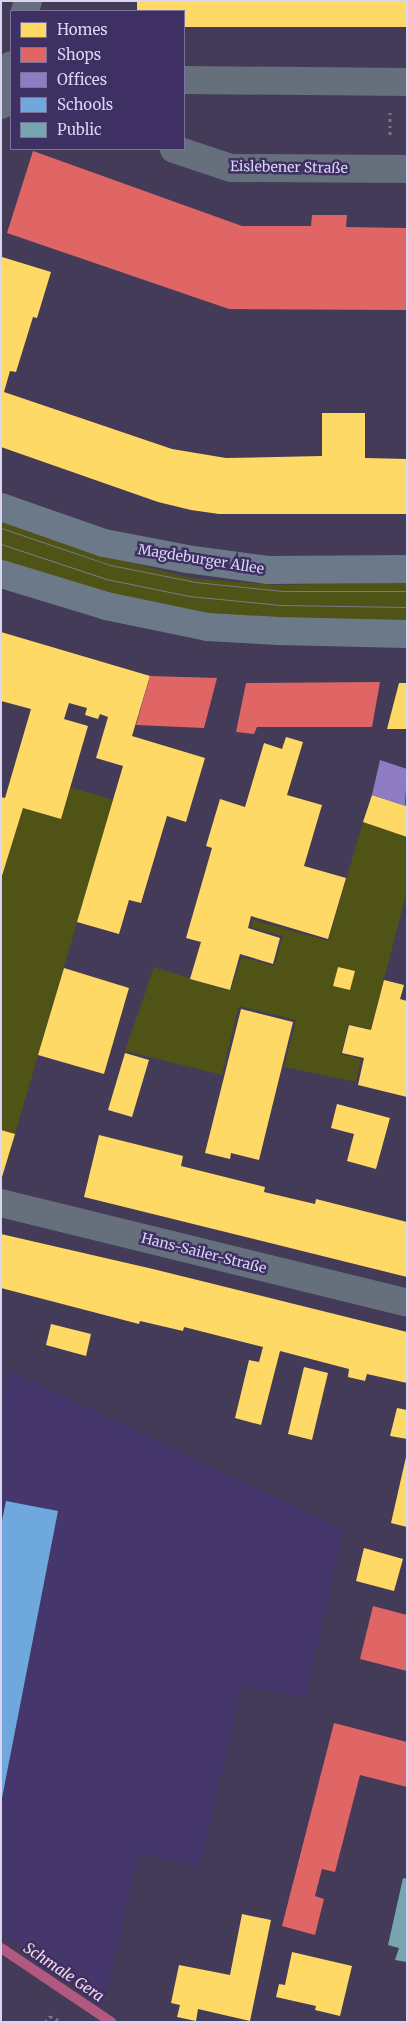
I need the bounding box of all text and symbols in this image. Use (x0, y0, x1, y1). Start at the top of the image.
legend (10, 10, 185, 150)
text: Homes (57, 20, 108, 39)
text: Shops (57, 45, 101, 64)
text: Offices (57, 70, 107, 89)
text: Schools (57, 95, 113, 114)
text: Public (57, 120, 102, 139)
street label: Eislebener Straße (230, 158, 348, 176)
street label: Magdeburger Allee (137, 541, 265, 577)
street label: Hans-Sailer-Straße (140, 1229, 268, 1277)
water label: Schmale Gera (20, 1939, 108, 2005)

